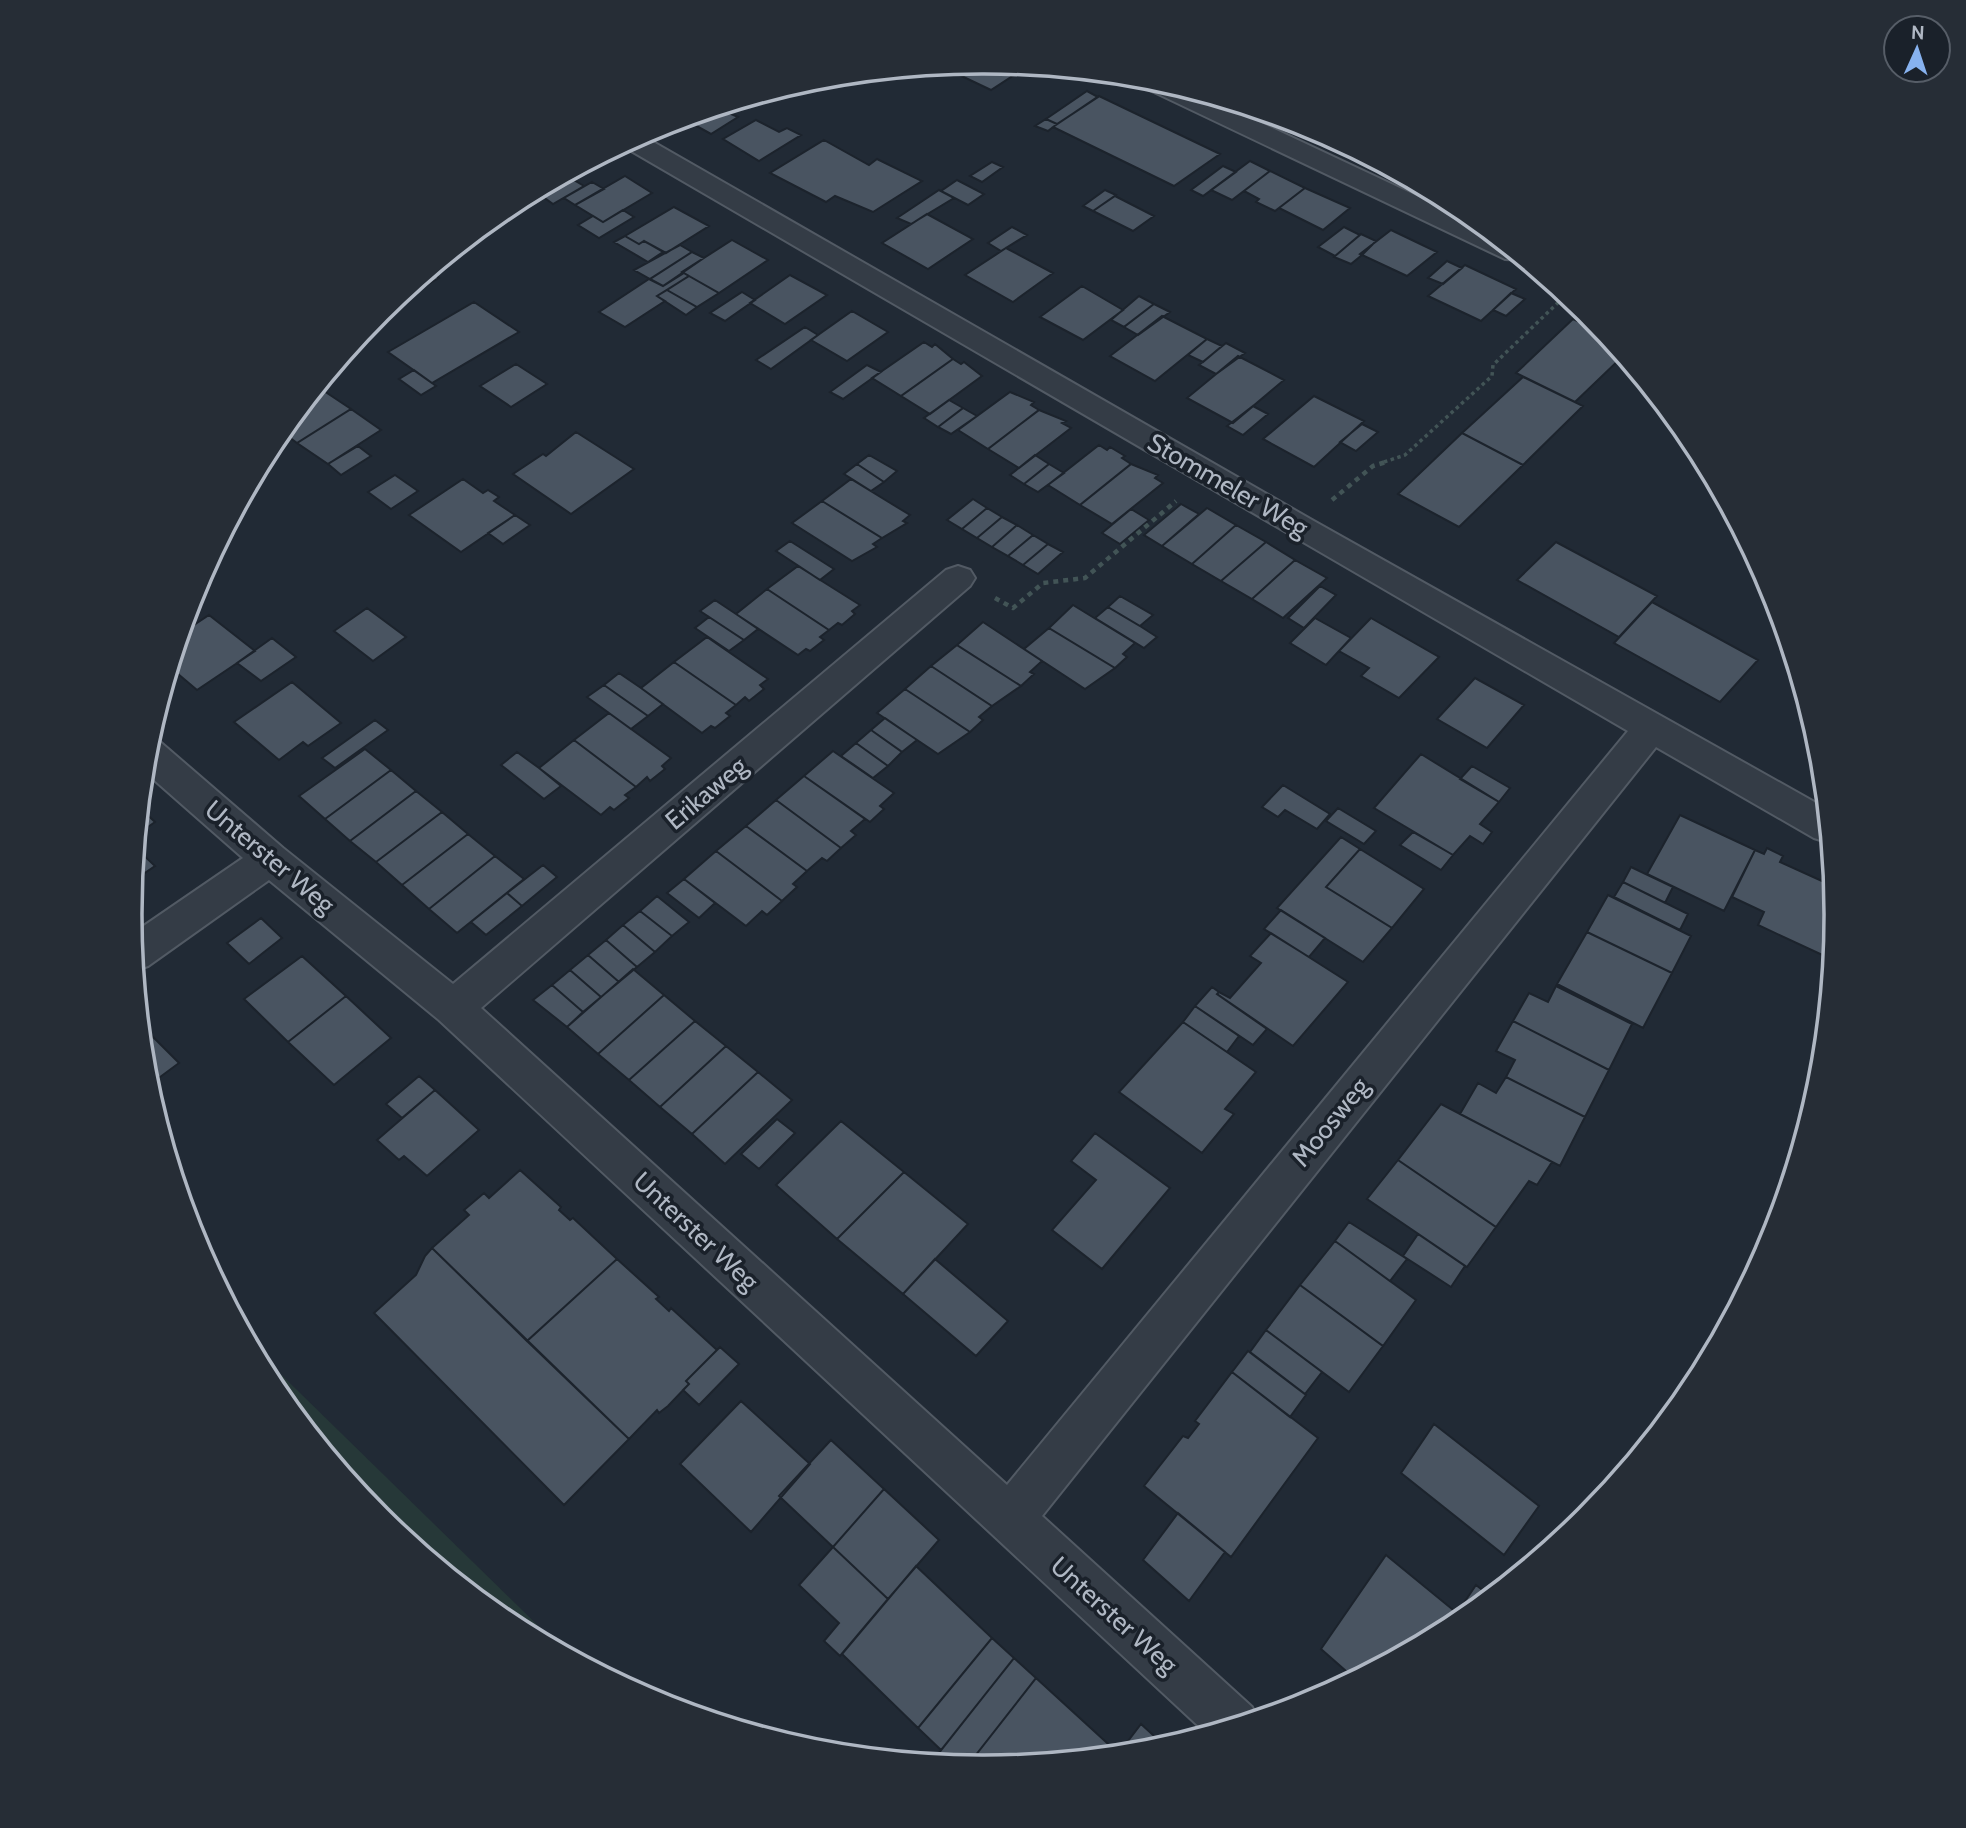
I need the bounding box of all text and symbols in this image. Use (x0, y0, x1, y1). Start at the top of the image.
north arrow (1882, 14, 1952, 84)
text: N (1911, 21, 1925, 44)
street label: Stommeler Weg (1142, 426, 1315, 544)
street label: Erikaweg (659, 749, 754, 836)
street label: Unterster Weg (199, 793, 342, 921)
street label: Moosweg (1284, 1070, 1376, 1173)
street label: Unterster Weg (627, 1165, 766, 1298)
street label: Unterster Weg (1044, 1550, 1185, 1681)

